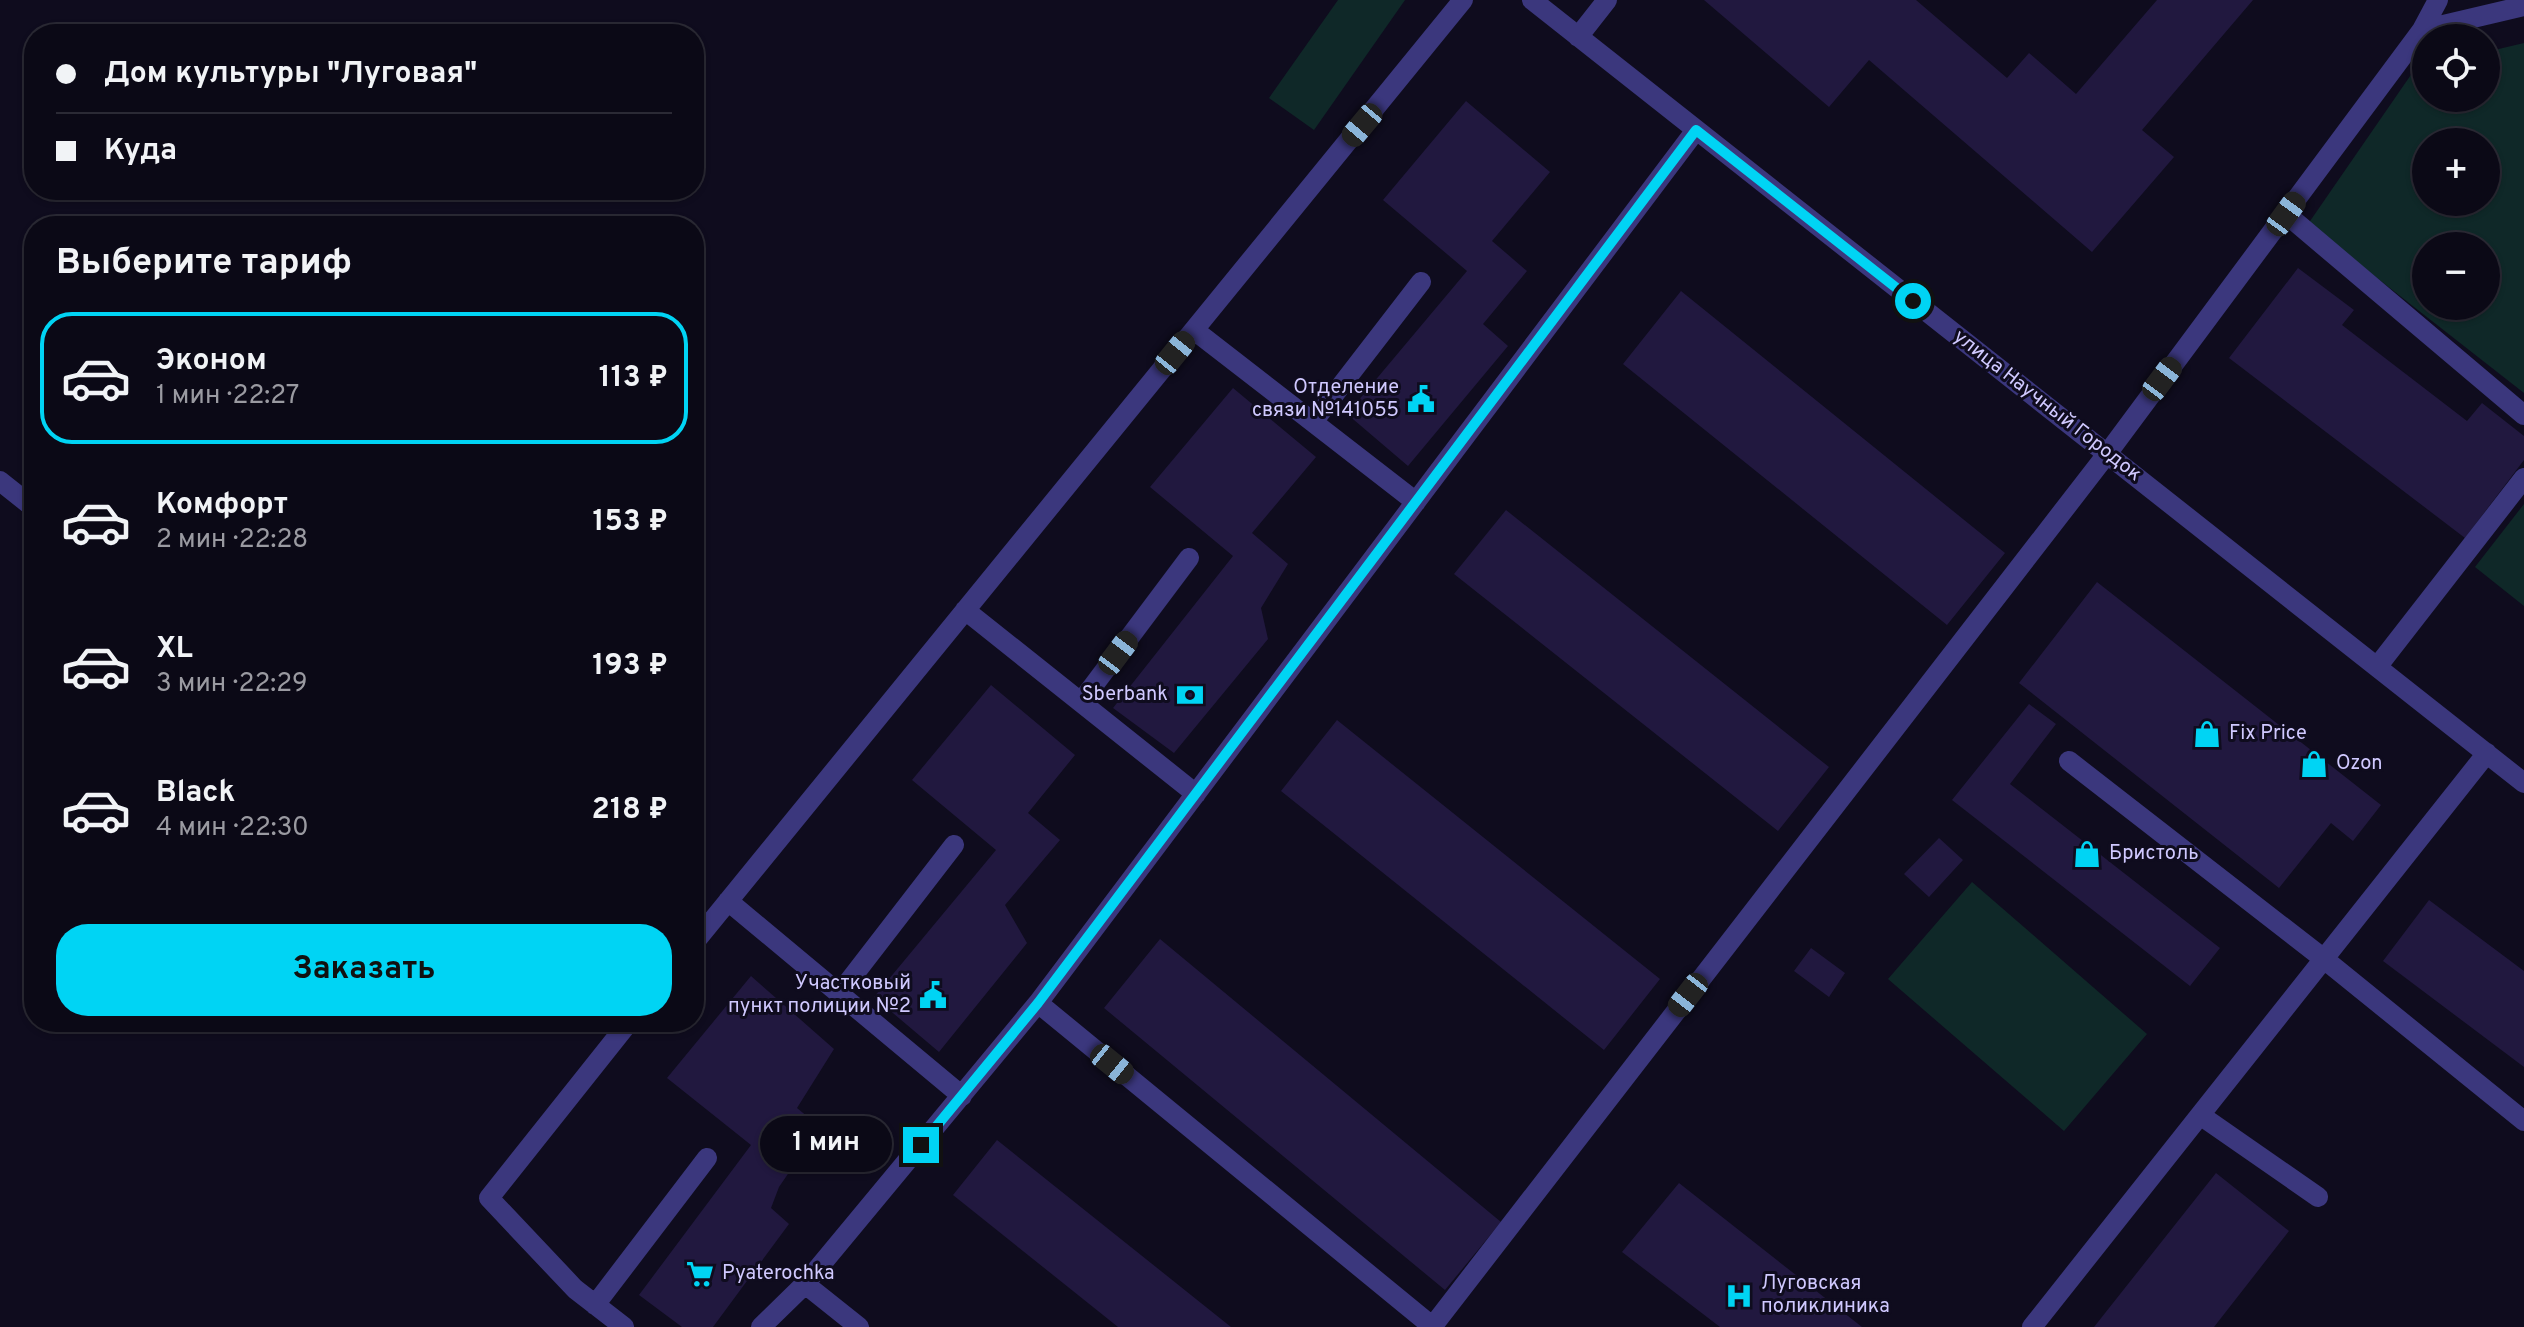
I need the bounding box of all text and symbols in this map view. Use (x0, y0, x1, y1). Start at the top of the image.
map controls (2412, 24, 2500, 320)
button: locate (2412, 24, 2500, 112)
text: Дом культуры "Луговая" (104, 56, 477, 93)
car (1337, 99, 1387, 151)
button: + (2412, 128, 2500, 216)
text: Куда (104, 133, 177, 170)
car (2262, 188, 2310, 240)
button: − (2412, 232, 2500, 320)
text: Выберите тариф (56, 241, 352, 287)
route start (1895, 283, 1931, 319)
street label: улица Научный Городок (1947, 324, 2147, 488)
car (1151, 327, 1199, 379)
icon: car (60, 342, 132, 414)
text: Эконом (156, 343, 267, 380)
car (2138, 353, 2186, 405)
text: 113 ₽ (599, 360, 668, 397)
place label: Отделение связи №141055 (1252, 375, 1399, 424)
text: 1 мин · 22:27 (156, 380, 299, 413)
public building icon: Отделение связи №141055 (1406, 384, 1436, 414)
icon: car (60, 486, 132, 558)
text: Комфорт (156, 487, 288, 524)
text: 153 ₽ (592, 504, 668, 541)
text: 2 мин · 22:28 (156, 524, 308, 557)
car (1094, 627, 1142, 679)
icon: car (60, 630, 132, 702)
text: XL (156, 631, 193, 668)
text: 193 ₽ (592, 648, 668, 685)
text: 3 мин · 22:29 (156, 668, 308, 701)
bank icon: Sberbank (1175, 680, 1205, 710)
place label: Sberbank (1082, 682, 1168, 708)
shop icon: Fix Price (2192, 719, 2222, 749)
place label: Fix Price (2229, 721, 2307, 747)
shop icon: Ozon (2299, 749, 2329, 779)
place label: Ozon (2336, 751, 2382, 777)
icon: car (60, 774, 132, 846)
text: Black (156, 775, 235, 812)
text: 218 ₽ (592, 792, 668, 829)
text: 4 мин · 22:30 (156, 812, 309, 845)
shop icon: Бристоль (2072, 839, 2102, 869)
place label: Бристоль (2109, 841, 2199, 867)
button: Заказать (56, 924, 672, 1016)
car (1664, 969, 1712, 1021)
place label: Участковый пункт полиции №2 (728, 971, 911, 1020)
public building icon: Участковый пункт полиции №2 (918, 980, 948, 1010)
car (1086, 1040, 1138, 1088)
callout: 1 мин (761, 1117, 893, 1173)
text: 1 мин (792, 1127, 860, 1160)
route end (903, 1127, 939, 1163)
supermarket icon: Pyaterochka (685, 1259, 715, 1289)
place label: Pyaterochka (722, 1261, 835, 1287)
place label: Луговская поликлиника (1761, 1271, 1890, 1320)
hospital icon: Луговская поликлиника (1724, 1281, 1754, 1311)

